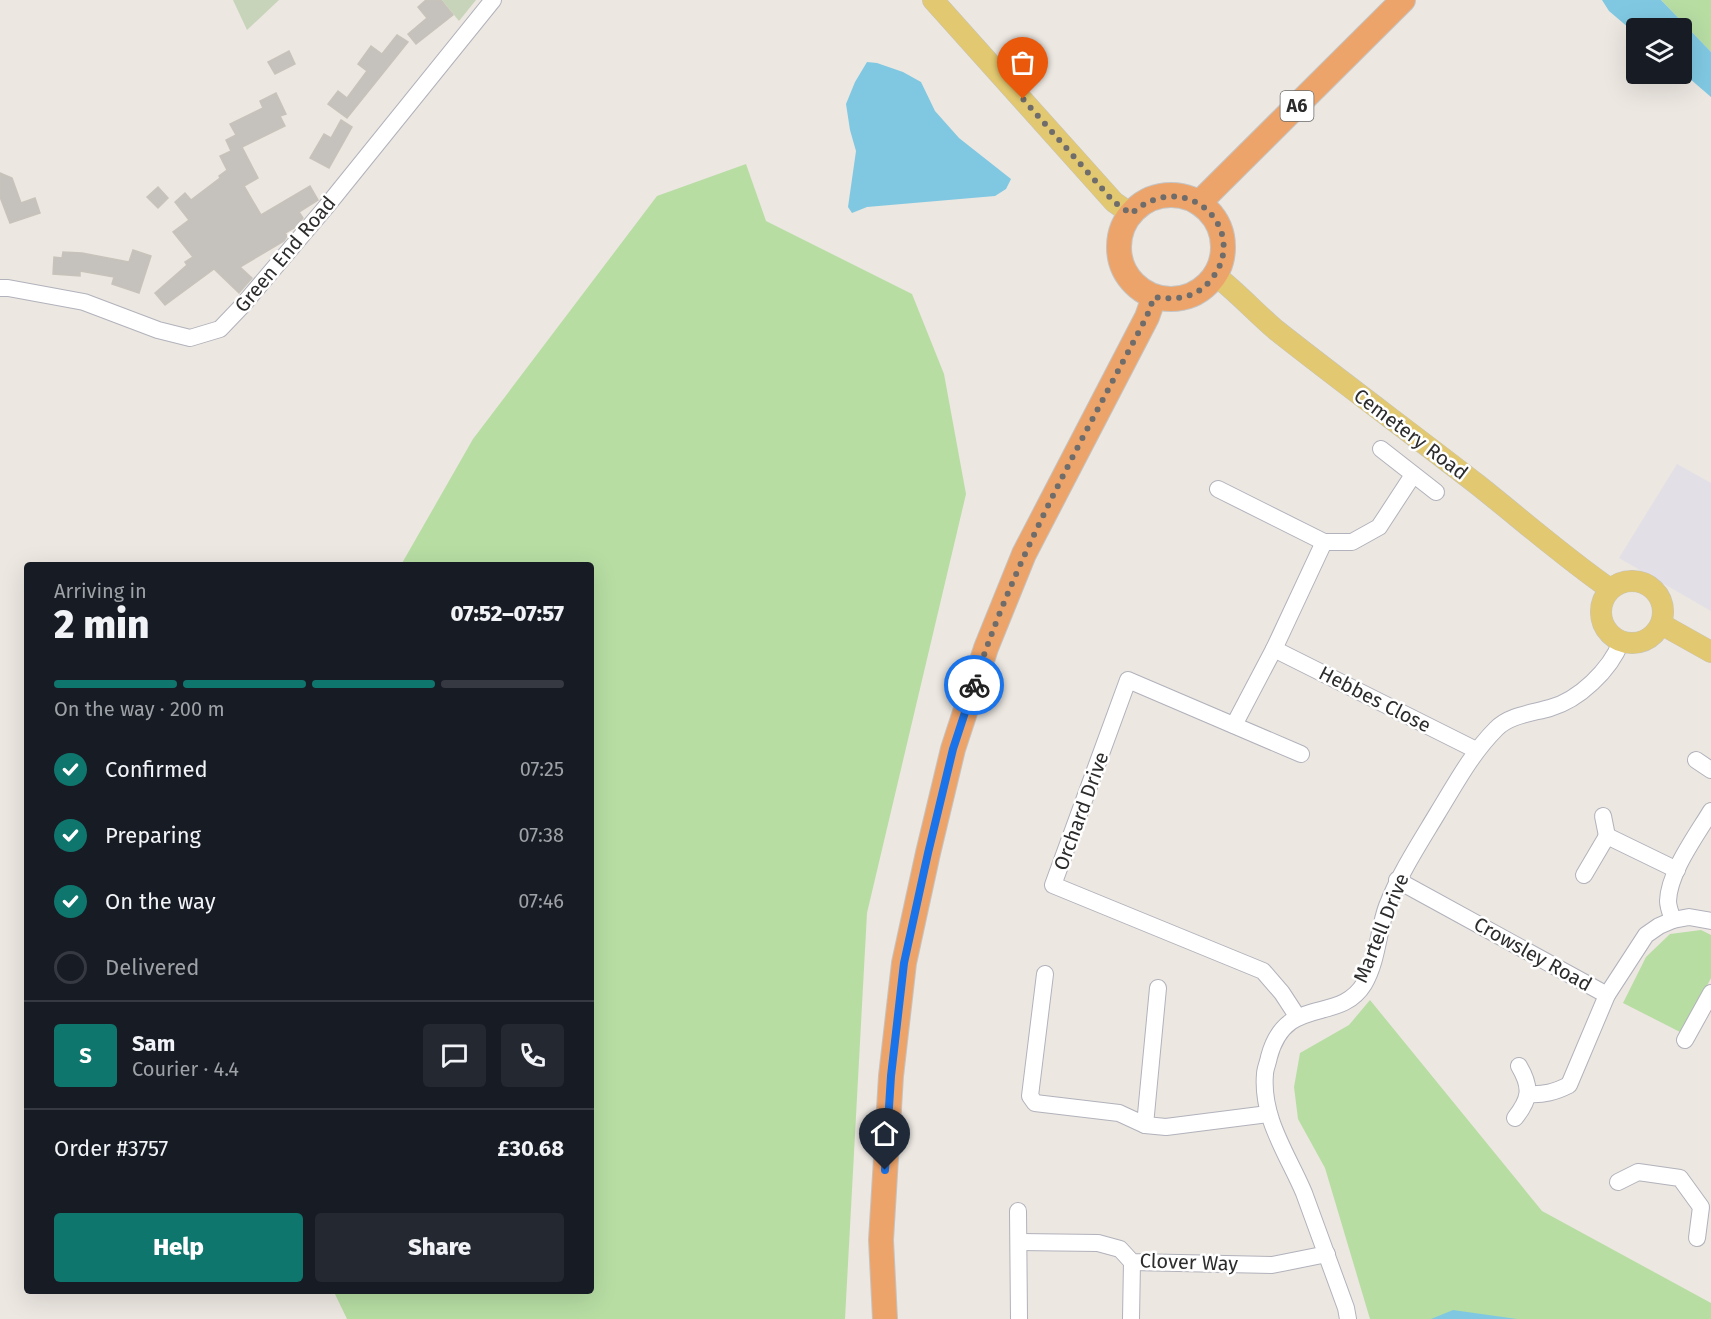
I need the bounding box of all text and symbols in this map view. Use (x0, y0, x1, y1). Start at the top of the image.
map controls (1626, 18, 1692, 84)
button: layers (1626, 18, 1692, 84)
pin (997, 37, 1048, 99)
icon: bag (1006, 46, 1039, 79)
road number: A6 (1280, 91, 1314, 121)
street label: Green End Road (229, 191, 341, 317)
street label: Cemetery Road (1349, 383, 1473, 485)
text: Arriving in (54, 579, 147, 603)
text: 07:52–07:57 (450, 600, 564, 627)
text: 2 min (54, 602, 150, 648)
courier (944, 655, 1004, 715)
street label: Hebbes Close (1315, 661, 1435, 737)
icon: bike (958, 669, 991, 702)
text: On the way · 200 m (54, 697, 225, 721)
street label: Orchard Drive (1048, 748, 1114, 874)
icon: check (54, 753, 87, 786)
text: Confirmed (105, 756, 208, 783)
text: 07:25 (520, 757, 564, 781)
icon: check (54, 819, 87, 852)
text: Preparing (105, 822, 201, 849)
text: 07:38 (518, 823, 564, 847)
street label: Martell Drive (1348, 870, 1414, 986)
icon: check (54, 885, 87, 918)
text: On the way (105, 888, 216, 915)
text: 07:46 (518, 889, 564, 913)
street label: Crowsley Road (1470, 912, 1596, 996)
text: Delivered (105, 954, 200, 981)
button: chat (423, 1024, 486, 1087)
button: phone (501, 1024, 564, 1087)
text: Sam (132, 1030, 175, 1057)
text: S (79, 1042, 92, 1069)
text: Courier · 4.4 (132, 1057, 239, 1081)
pin (859, 1108, 910, 1170)
icon: home (868, 1117, 901, 1150)
text: Order #3757 (54, 1135, 168, 1162)
text: £30.68 (498, 1135, 564, 1162)
button: Help (54, 1213, 303, 1282)
button: Share (315, 1213, 564, 1282)
street label: Clover Way (1139, 1248, 1239, 1276)

